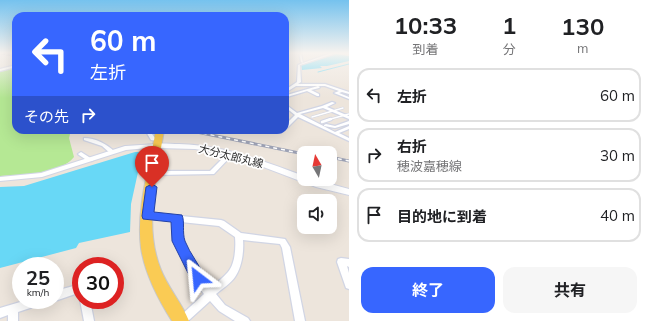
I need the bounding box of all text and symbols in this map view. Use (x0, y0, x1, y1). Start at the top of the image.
text: 10:33 (394, 10, 457, 40)
text: 1 (502, 10, 516, 40)
text: 130 (561, 11, 604, 41)
text: 60 m (90, 23, 156, 58)
icon: left (24, 28, 76, 80)
text: m (577, 40, 588, 56)
text: 到着 (412, 41, 438, 57)
text: 分 (503, 41, 516, 57)
text: 左折 (90, 61, 126, 84)
icon: left (363, 84, 385, 106)
text: 60 m (600, 86, 635, 105)
text: 左折 (397, 87, 427, 106)
icon: right (77, 104, 99, 126)
text: その先 (24, 107, 69, 126)
text: 右折 (397, 137, 427, 156)
street label: 大分太郎丸線 (197, 141, 265, 171)
icon: right (363, 144, 385, 166)
pin (135, 146, 169, 187)
north arrow (297, 146, 337, 186)
map controls (297, 146, 337, 234)
text: 30 m (600, 146, 635, 165)
icon: arrive (141, 152, 163, 174)
text: 穂波嘉穂線 (397, 158, 462, 174)
button: sound (297, 194, 337, 234)
icon: arrive (363, 204, 385, 226)
text: 40 m (600, 206, 635, 225)
text: 目的地に到着 (397, 207, 487, 226)
speed limit sign: 30 (72, 257, 124, 309)
position arrow (177, 257, 219, 299)
text: 25 (26, 265, 50, 290)
button: 終了 (361, 267, 495, 313)
button: 共有 (503, 267, 637, 313)
text: km/h (27, 286, 49, 299)

